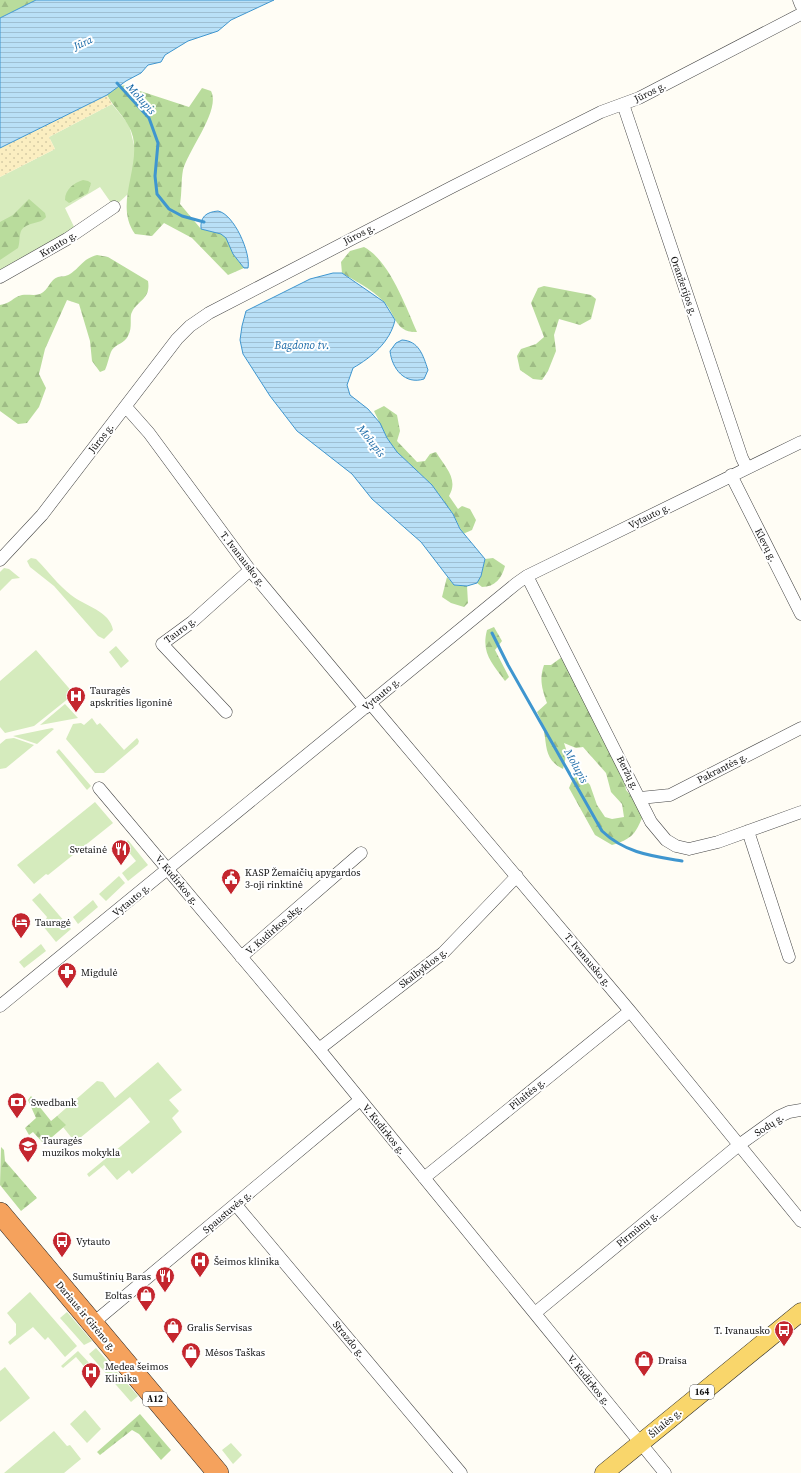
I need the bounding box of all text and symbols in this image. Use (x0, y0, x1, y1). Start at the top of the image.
water label: Jūra (69, 32, 95, 55)
water label: Molupis (122, 79, 159, 118)
street label: Jūros g. (631, 79, 668, 106)
street label: Jūros g. (340, 221, 377, 248)
street label: Kranto g. (37, 228, 79, 260)
street label: Oranžerijos g. (668, 254, 700, 318)
water label: Bagdono tv. (274, 338, 329, 353)
street label: Jūros g. (85, 421, 117, 456)
water label: Molupis (353, 421, 388, 460)
street label: Vytauto g. (626, 500, 672, 532)
street label: Klevų g. (752, 526, 780, 564)
street label: T. Ivanausko g. (217, 529, 269, 589)
street label: Tauro g. (161, 614, 199, 646)
street label: Vytauto g. (360, 675, 402, 713)
place label: Tauragės apskrities ligoninė (90, 684, 172, 709)
hospital icon: Tauragės apskrities ligoninė (65, 685, 87, 713)
water label: Molupis (560, 745, 592, 786)
street label: Pakrantės g. (695, 750, 749, 786)
street label: Beržų g. (614, 754, 642, 792)
restaurant icon: Svetainė (110, 838, 132, 866)
place label: Svetainė (70, 843, 107, 856)
street label: V. Kudirkos g. (152, 852, 202, 908)
place label: KASP Žemaičių apygardos 3-oji rinktinė (245, 866, 361, 891)
public building icon: KASP Žemaičių apygardos 3-oji rinktinė (220, 867, 242, 895)
street label: Vytauto g. (110, 881, 152, 919)
street label: V. Kudirkos skg. (243, 901, 305, 957)
hotel icon: Tauragė (10, 911, 32, 939)
place label: Tauragė (35, 916, 71, 929)
street label: T. Ivanausko g. (562, 930, 614, 990)
street label: Skalbyklos g. (396, 945, 450, 991)
pharmacy icon: Migdulė (56, 961, 78, 989)
place label: Migdulė (81, 966, 118, 979)
street label: Pilaitės g. (506, 1075, 548, 1113)
bank icon: Swedbank (6, 1091, 28, 1119)
place label: Swedbank (31, 1096, 77, 1109)
street label: V. Kudirkos g. (360, 1101, 408, 1157)
street label: Sodų g. (752, 1111, 786, 1139)
place label: Tauragės muzikos mokykla (42, 1134, 121, 1159)
school or university icon: Tauragės muzikos mokykla (17, 1135, 39, 1163)
street label: Spaustuvės g. (200, 1188, 254, 1236)
street label: Pirmūnų g. (613, 1208, 661, 1250)
bus stop icon: Vytauto (51, 1230, 73, 1258)
place label: Vytauto (76, 1235, 111, 1248)
hospital icon: Šeimos klinika (189, 1250, 211, 1278)
place label: Šeimos klinika (214, 1255, 280, 1268)
restaurant icon: Sumuštinių Baras (154, 1265, 176, 1293)
place label: Sumuštinių Baras (73, 1270, 151, 1283)
street label: Dariaus ir Girėno g. (53, 1278, 119, 1354)
shop icon: Eoltas (135, 1284, 157, 1312)
place label: Eoltas (105, 1289, 132, 1302)
shop icon: Gralis Servisas (162, 1316, 184, 1344)
street label: Strazdo g. (330, 1318, 368, 1360)
bus stop icon: T. Ivanausko (773, 1319, 795, 1347)
place label: Gralis Servisas (187, 1321, 252, 1334)
place label: T. Ivanausko (714, 1324, 771, 1337)
shop icon: Mėsos Taškas (180, 1341, 202, 1369)
place label: Mėsos Taškas (205, 1346, 265, 1359)
shop icon: Draisa (633, 1349, 655, 1377)
street label: V. Kudirkos g. (565, 1352, 613, 1408)
place label: Draisa (658, 1354, 688, 1367)
place label: Medea šeimos Klinika (105, 1360, 168, 1385)
hospital icon: Medea šeimos Klinika (80, 1361, 102, 1389)
road number: 164 (690, 1385, 714, 1399)
road number: A12 (143, 1392, 167, 1406)
street label: Šilalės g. (646, 1405, 684, 1441)

